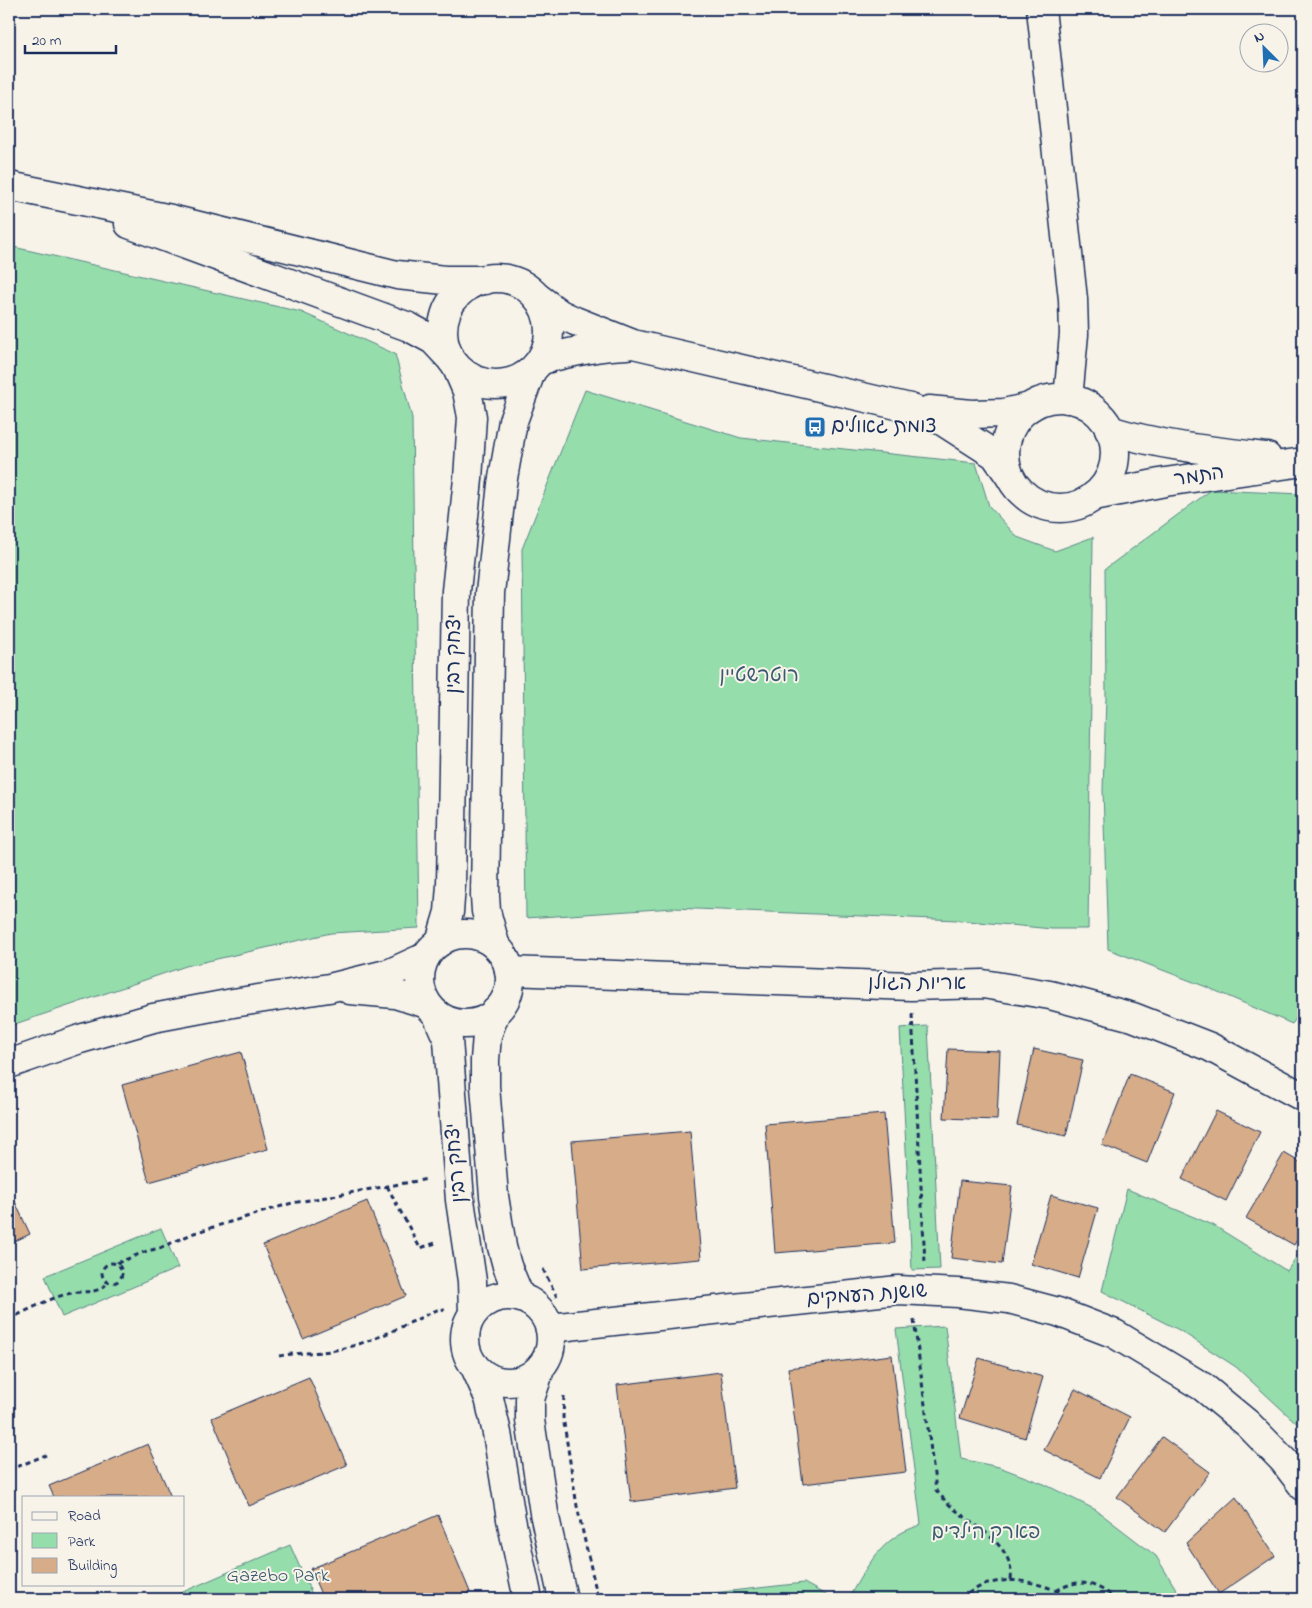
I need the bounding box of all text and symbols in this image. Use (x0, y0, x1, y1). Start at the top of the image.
scale bar (25, 22, 116, 54)
north arrow (1240, 22, 1290, 72)
text: N (1251, 26, 1268, 49)
text: 20 m (32, 30, 62, 52)
place label: צומת גאולים (831, 413, 937, 442)
bus stop icon: צומת גאולים (803, 415, 827, 439)
street label: התמר (1172, 459, 1226, 495)
street label: יצחק רבין (440, 614, 470, 694)
park label: רוטרשטיין (719, 662, 799, 691)
street label: אריות הגולן (868, 970, 966, 999)
street label: יצחק רבין (439, 1122, 475, 1204)
street label: שושנת העמקים (806, 1277, 929, 1315)
legend (22, 1496, 185, 1586)
text: Road (68, 1505, 101, 1527)
park label: פארק הילדים (932, 1519, 1040, 1548)
text: Park (68, 1531, 96, 1553)
text: Building (67, 1555, 117, 1578)
park label: Gazebo Park (227, 1562, 330, 1591)

